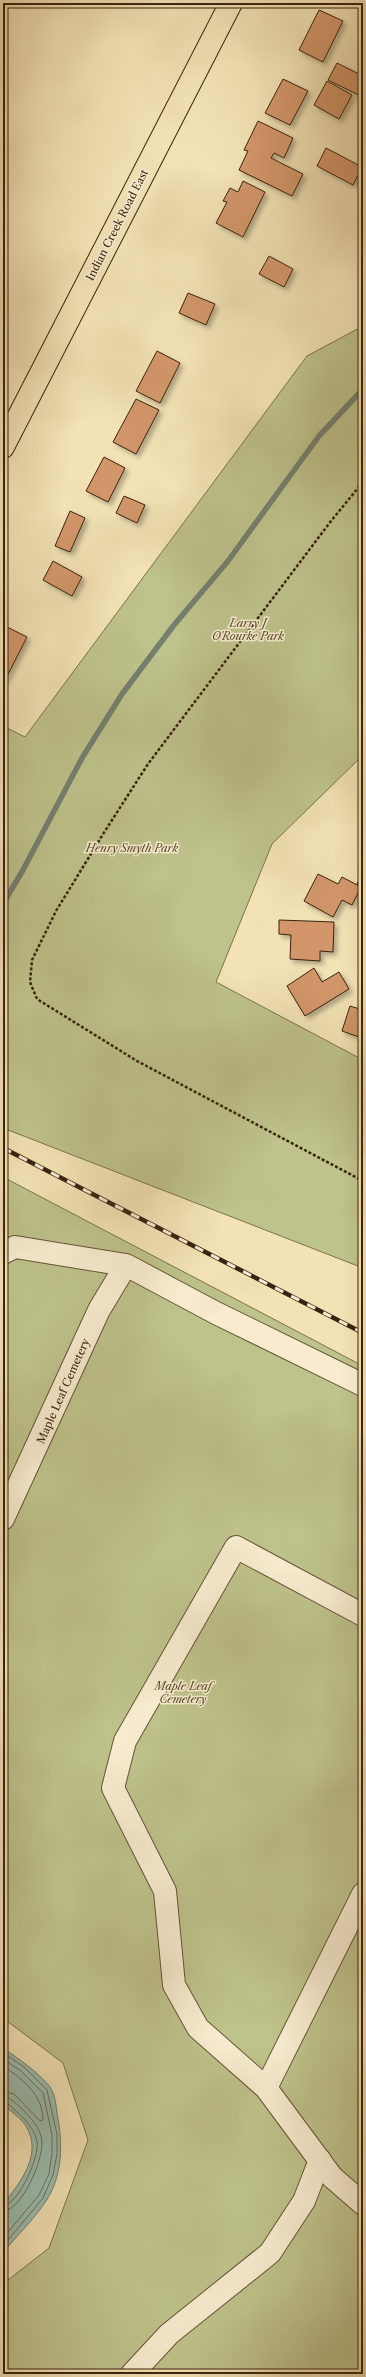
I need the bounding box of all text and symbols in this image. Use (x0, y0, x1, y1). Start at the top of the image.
street label: Indian Creek Road East (83, 167, 151, 283)
park label: Larry J O'Rourke Park (212, 616, 284, 643)
park label: Henry Smyth Park (85, 841, 178, 855)
street label: Maple Leaf Cemetery (33, 1335, 93, 1446)
park label: Maple Leaf Cemetery (153, 1679, 216, 1706)

